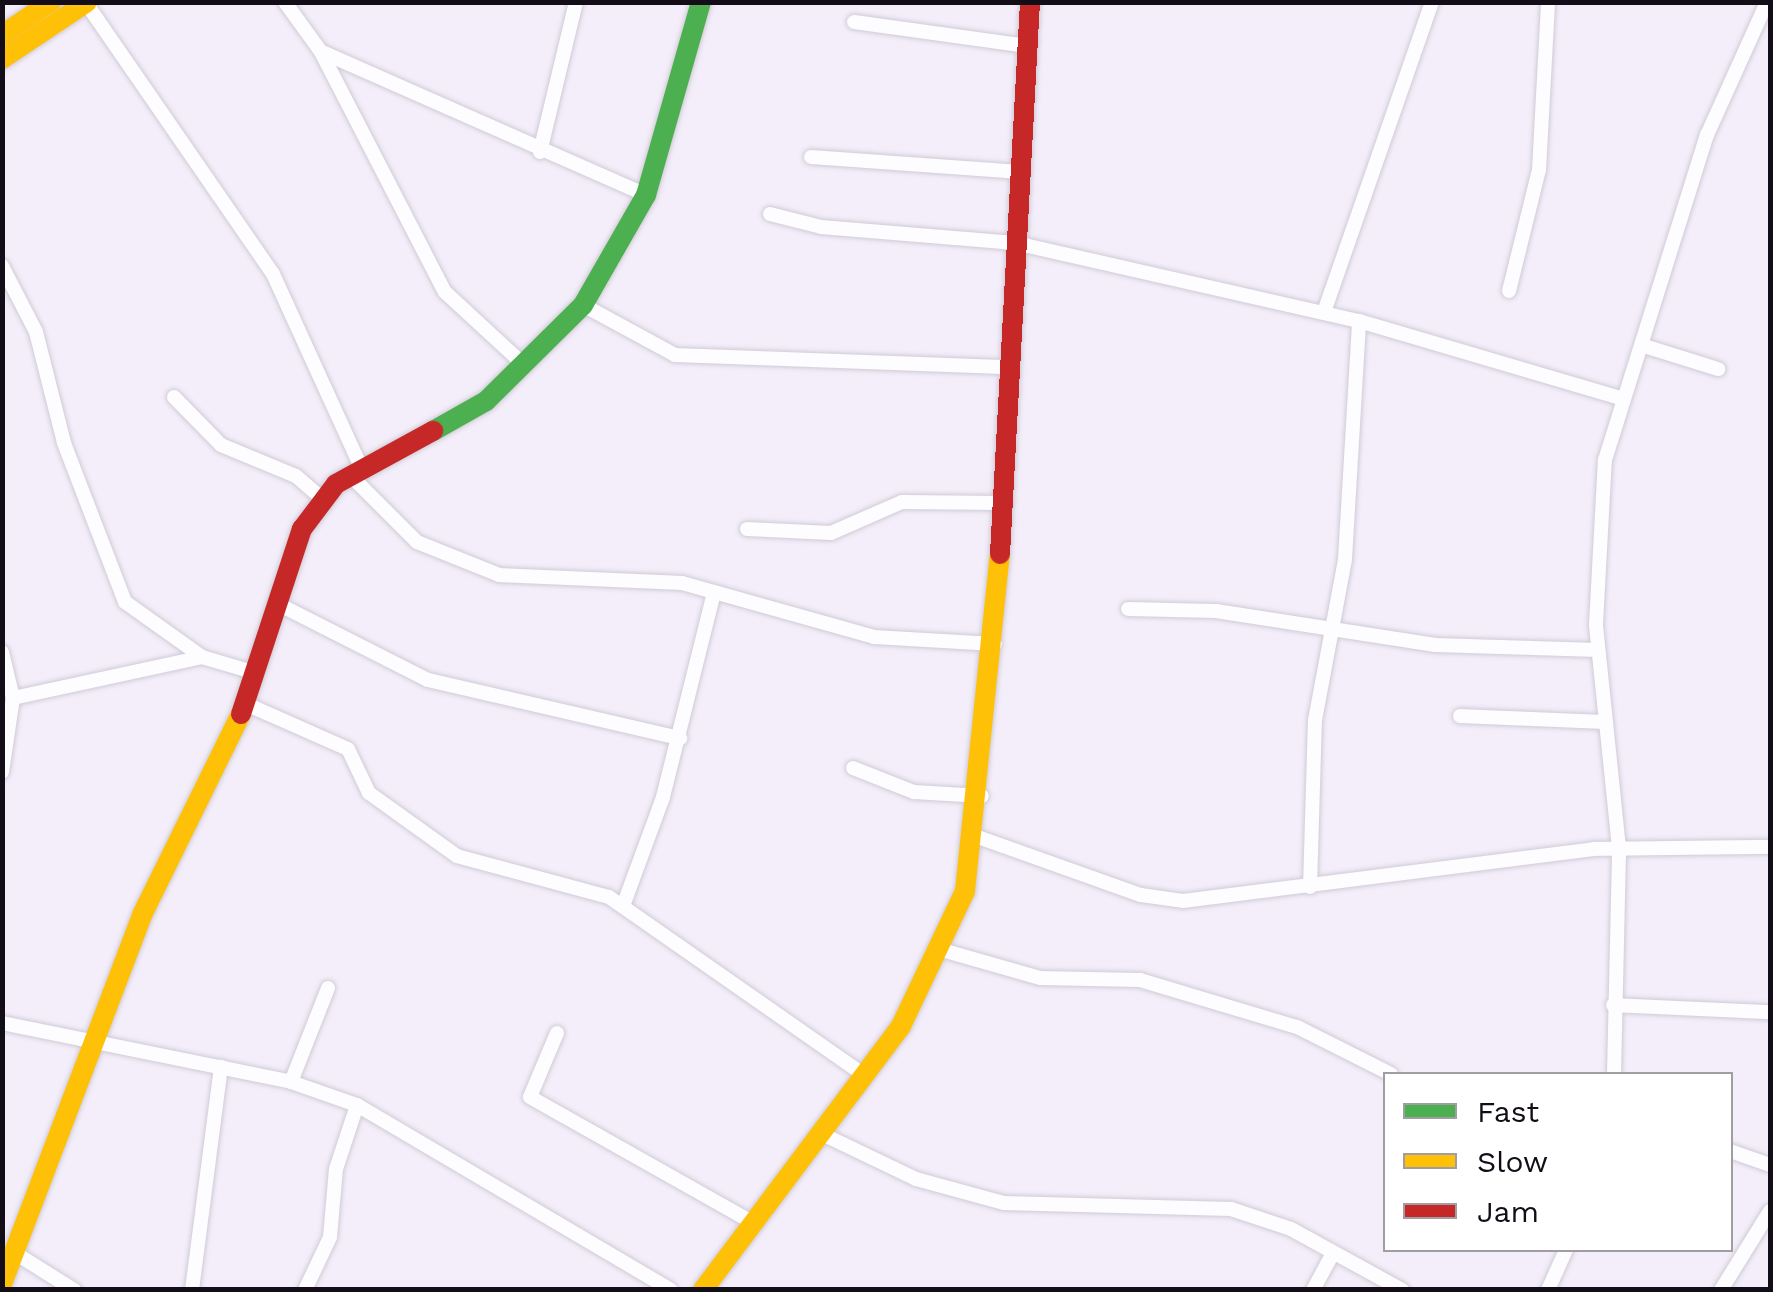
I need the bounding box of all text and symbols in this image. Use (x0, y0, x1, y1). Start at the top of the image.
legend (1383, 1072, 1733, 1252)
text: Fast (1477, 1094, 1539, 1129)
text: Slow (1477, 1144, 1548, 1179)
text: Jam (1477, 1194, 1539, 1229)

